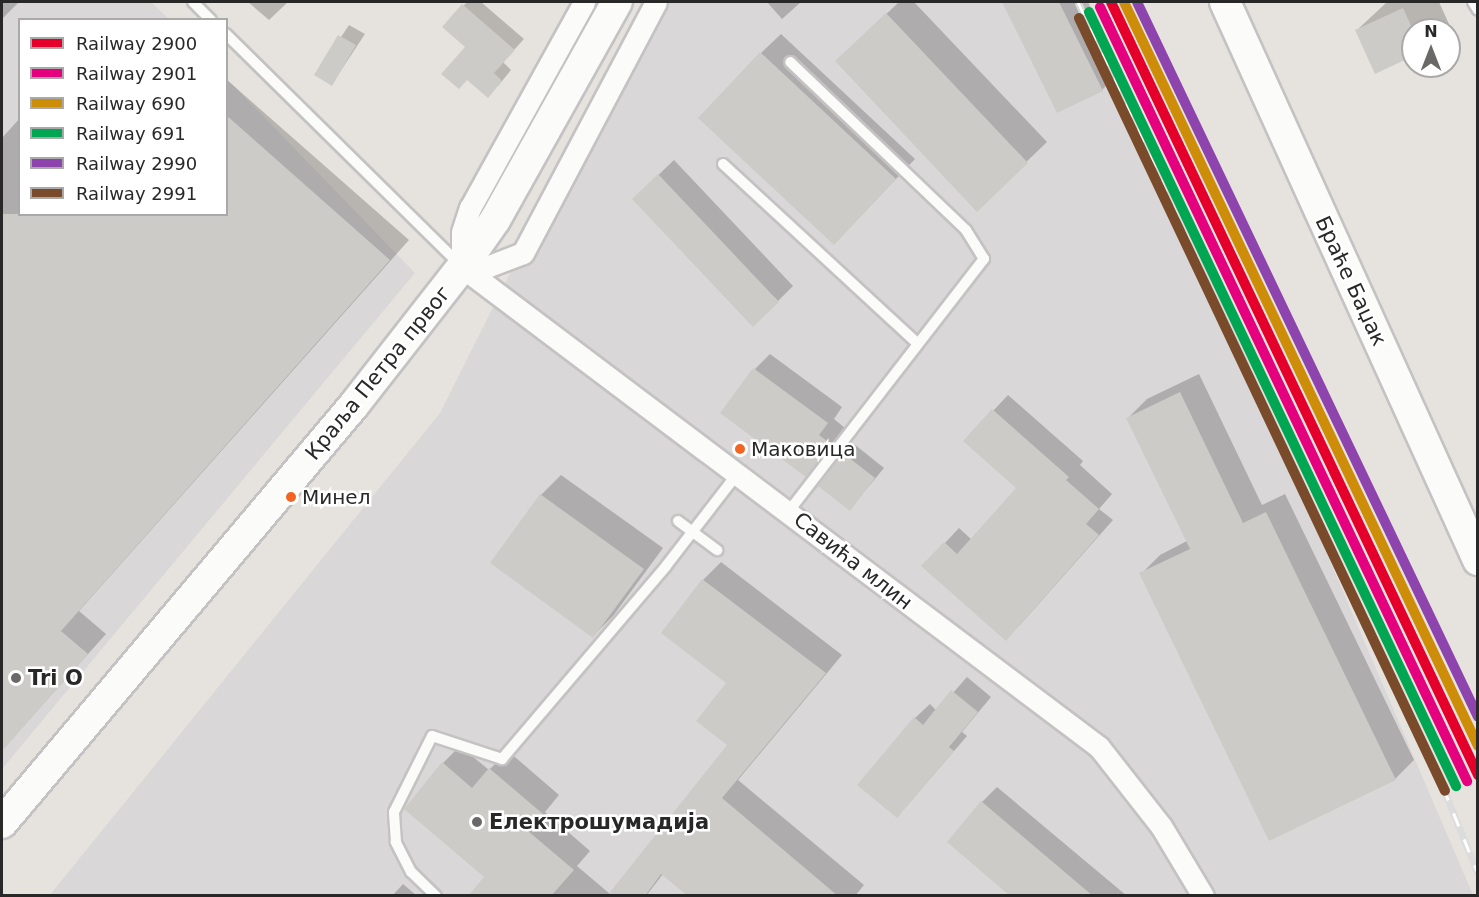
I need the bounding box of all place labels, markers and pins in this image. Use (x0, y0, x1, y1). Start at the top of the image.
place label: Маковица (751, 437, 855, 461)
marker: Маковица (734, 443, 746, 455)
place label: Минел (302, 485, 370, 509)
marker: Минел (285, 491, 297, 503)
place label: Tri O (28, 665, 83, 691)
marker: Tri O (9, 671, 23, 685)
place label: Електрошумадија (489, 809, 709, 835)
marker: Електрошумадија (470, 815, 484, 829)

